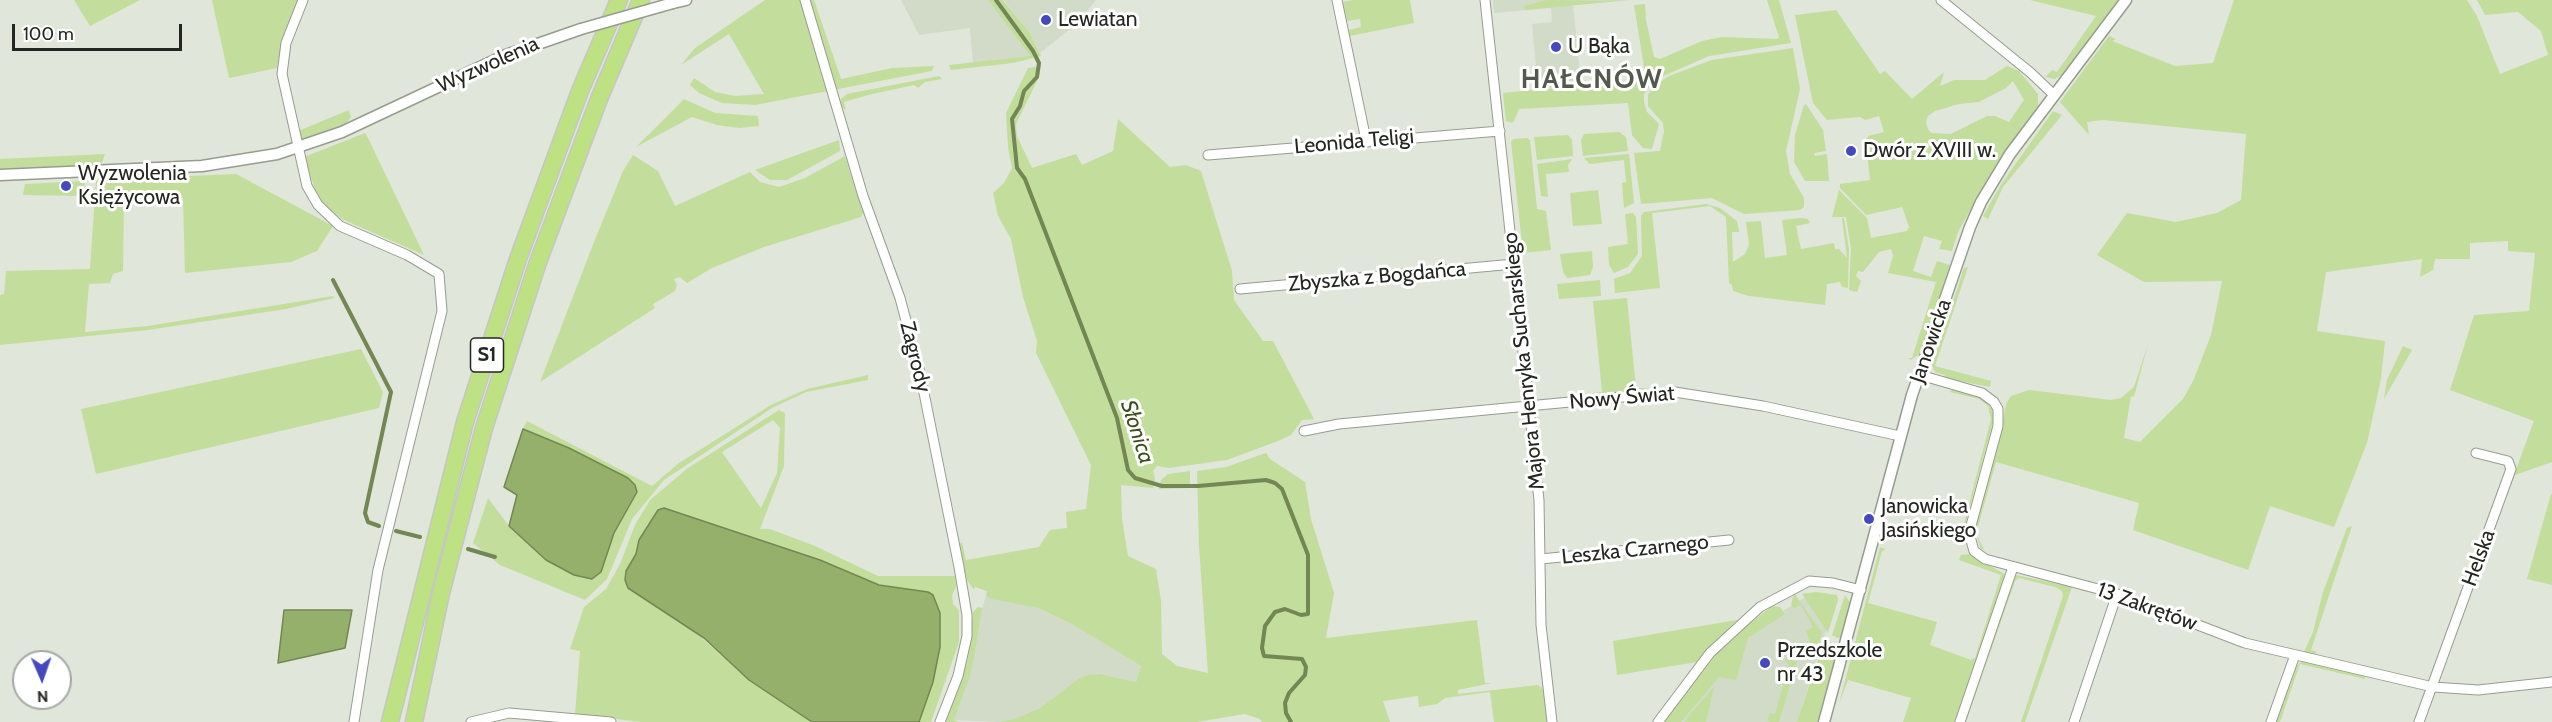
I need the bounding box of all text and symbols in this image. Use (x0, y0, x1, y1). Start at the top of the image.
place label: Lewiatan (1058, 7, 1138, 33)
scale bar (15, 12, 184, 50)
marker: Lewiatan (1039, 13, 1053, 27)
text: 100 m (23, 23, 74, 45)
street label: Wyzwolenia (433, 31, 543, 99)
place label: U Bąka (1568, 34, 1630, 60)
marker: U Bąka (1549, 40, 1563, 54)
district label: HAŁCNÓW (1521, 64, 1663, 96)
street label: Leonida Teligi (1293, 124, 1415, 160)
place label: Dwór z XVIII w. (1863, 138, 1996, 164)
marker: Dwór z XVIII w. (1844, 144, 1858, 158)
place label: Wyzwolenia Księżycowa (78, 161, 187, 211)
marker: Wyzwolenia Księżycowa (59, 179, 73, 193)
street label: Majora Henryka Sucharskiego (1498, 231, 1550, 491)
street label: Zbyszka z Bogdańca (1287, 257, 1467, 297)
street label: Janowicka (1905, 296, 1957, 386)
street label: Zagrody (894, 319, 936, 395)
road number: S1 (470, 338, 504, 372)
street label: Nowy Świat (1568, 381, 1676, 415)
water label: Słonica (1114, 397, 1160, 467)
place label: Janowicka Jasińskiego (1881, 494, 1976, 544)
marker: Janowicka Jasińskiego (1862, 512, 1876, 526)
street label: Helska (2457, 526, 2501, 590)
street label: Leszka Czarnego (1560, 530, 1710, 570)
street label: 13 Zakrętów (2093, 577, 2201, 637)
place label: Przedszkole nr 43 (1777, 638, 1882, 688)
north arrow (12, 650, 72, 710)
marker: Przedszkole nr 43 (1758, 656, 1772, 670)
text: N (37, 687, 49, 706)

